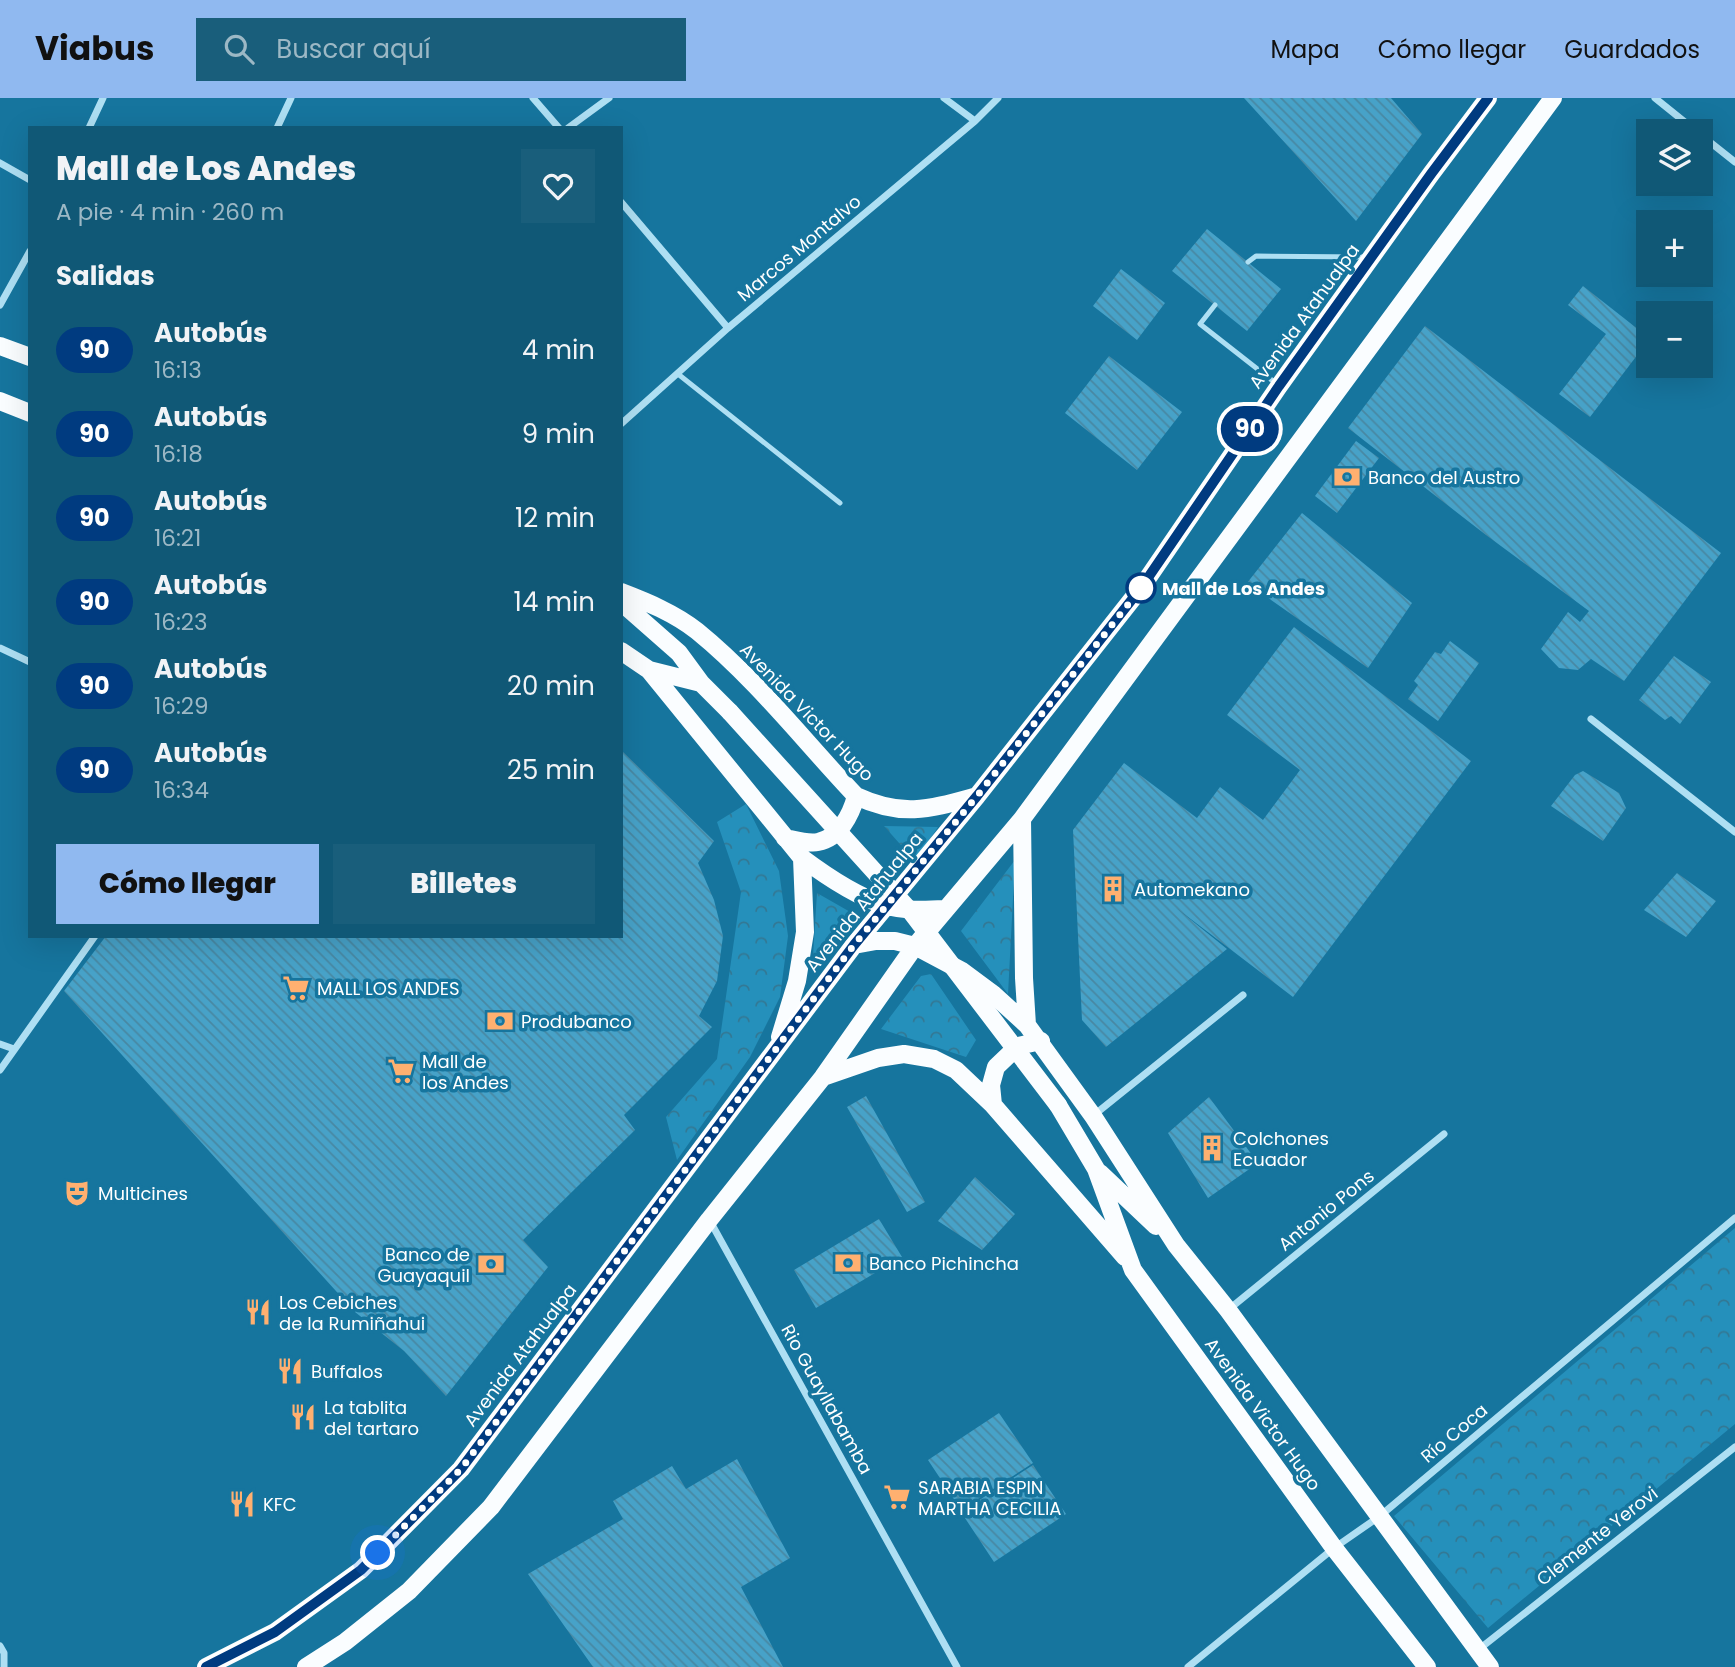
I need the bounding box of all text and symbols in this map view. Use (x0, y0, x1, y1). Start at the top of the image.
search box (196, 18, 686, 81)
text: Viabus (35, 25, 154, 72)
icon: search (220, 30, 258, 68)
text: Buscar aquí (276, 31, 431, 67)
text: Mapa (1270, 33, 1340, 66)
text: Cómo llegar (1378, 33, 1526, 66)
text: Guardados (1564, 33, 1700, 66)
map controls (1636, 119, 1713, 378)
button: layers (1636, 119, 1713, 196)
text: Mall de Los Andes (56, 145, 356, 192)
button: heart (521, 149, 595, 223)
street label: Marcos Montalvo (732, 189, 866, 307)
text: A pie · 4 min · 260 m (56, 196, 284, 228)
button: + (1636, 210, 1713, 287)
street label: Avenida Atahualpa (1243, 239, 1365, 393)
text: Salidas (56, 258, 155, 294)
button: − (1636, 301, 1713, 378)
text: Autobús (154, 315, 268, 351)
text: 4 min (522, 332, 595, 368)
text: 90 (79, 333, 110, 366)
text: 16:13 (154, 354, 202, 386)
text: Autobús (154, 399, 268, 435)
line badge: 90 (1218, 406, 1282, 452)
text: 90 (1235, 412, 1265, 445)
text: 9 min (522, 416, 595, 452)
text: 90 (79, 417, 110, 450)
text: 16:18 (154, 438, 203, 470)
bank icon: Banco del Austro (1332, 462, 1362, 492)
place label: Banco del Austro (1368, 465, 1520, 490)
text: Autobús (154, 483, 268, 519)
text: 12 min (515, 500, 595, 536)
text: 90 (79, 501, 110, 534)
text: 16:21 (154, 522, 201, 554)
text: Autobús (154, 567, 268, 603)
marker: Mall de Los Andes (1126, 573, 1156, 603)
place label: Mall de Los Andes (1162, 576, 1325, 601)
text: 14 min (514, 584, 595, 620)
text: 90 (79, 585, 110, 618)
text: 16:23 (154, 606, 208, 638)
street label: Avenida Victor Hugo (734, 637, 880, 787)
text: Autobús (154, 651, 268, 687)
text: 20 min (507, 668, 595, 704)
text: 90 (79, 669, 110, 702)
text: 16:29 (154, 690, 209, 722)
text: Autobús (154, 735, 268, 771)
text: 25 min (507, 752, 595, 788)
text: 90 (79, 753, 110, 786)
text: 16:34 (154, 774, 209, 806)
street label: Avenida Atahualpa (800, 827, 928, 977)
button: Cómo llegar (56, 844, 319, 924)
button: Billetes (333, 844, 595, 924)
building icon: Automekano (1098, 874, 1128, 904)
place label: Automekano (1134, 877, 1250, 902)
supermarket icon: MALL LOS ANDES (281, 973, 311, 1003)
place label: MALL LOS ANDES (317, 976, 460, 1001)
bank icon: Produbanco (485, 1006, 515, 1036)
place label: Produbanco (521, 1009, 632, 1034)
place label: Mall de los Andes (422, 1049, 509, 1095)
supermarket icon: Mall de los Andes (386, 1056, 416, 1086)
place label: Colchones Ecuador (1233, 1126, 1329, 1172)
building icon: Colchones Ecuador (1197, 1133, 1227, 1163)
street label: Antonio Pons (1273, 1164, 1379, 1256)
theatre icon: Multicines (62, 1178, 92, 1208)
place label: Multicines (98, 1181, 188, 1206)
place label: Banco de Guayaquil (377, 1242, 470, 1288)
bank icon: Banco Pichincha (833, 1248, 863, 1278)
bank icon: Banco de Guayaquil (476, 1249, 506, 1279)
place label: Banco Pichincha (869, 1251, 1019, 1276)
street label: Avenida Atahualpa (458, 1278, 582, 1432)
place label: Los Cebiches de la Rumiñahui (279, 1290, 425, 1336)
restaurant icon: Los Cebiches de la Rumiñahui (243, 1297, 273, 1327)
street label: Rio Guayllabamba (775, 1320, 879, 1478)
street label: Avenida Victor Hugo (1199, 1333, 1327, 1495)
restaurant icon: Buffalos (275, 1356, 305, 1386)
place label: Buffalos (311, 1359, 383, 1384)
place label: La tablita del tartaro (324, 1395, 419, 1441)
street label: Río Coca (1415, 1398, 1493, 1468)
restaurant icon: La tablita del tartaro (288, 1402, 318, 1432)
place label: SARABIA ESPIN MARTHA CECILIA (918, 1475, 1062, 1521)
street label: Clemente Yerovi (1531, 1481, 1663, 1591)
supermarket icon: SARABIA ESPIN MARTHA CECILIA (882, 1482, 912, 1512)
restaurant icon: KFC (227, 1489, 257, 1519)
place label: KFC (263, 1492, 297, 1517)
your location (360, 1535, 395, 1570)

